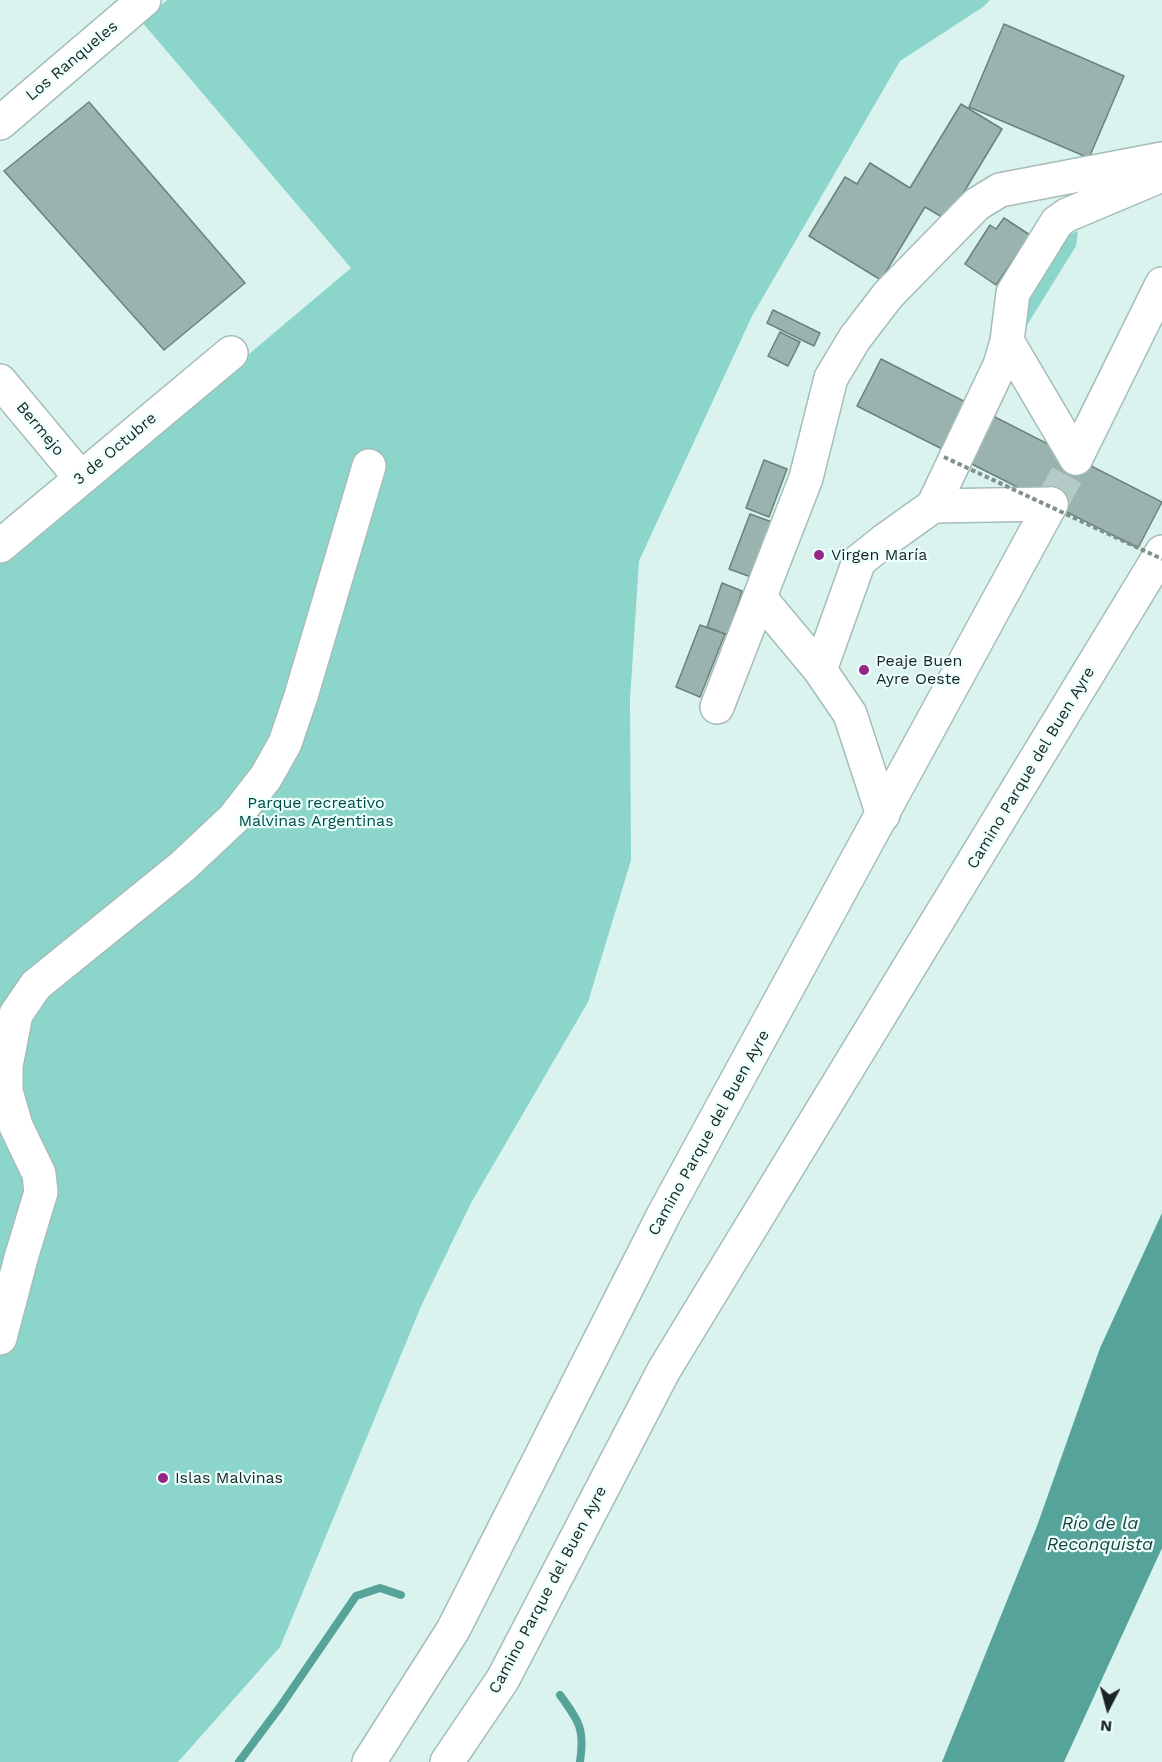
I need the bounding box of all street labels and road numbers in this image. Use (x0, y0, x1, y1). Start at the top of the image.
street label: Los Ranqueles (22, 17, 122, 105)
street label: Bermejo (12, 398, 68, 460)
street label: 3 de Octubre (70, 409, 160, 489)
street label: Camino Parque del Buen Ayre (963, 664, 1099, 872)
street label: Camino Parque del Buen Ayre (644, 1027, 774, 1239)
street label: Camino Parque del Buen Ayre (485, 1483, 611, 1697)

